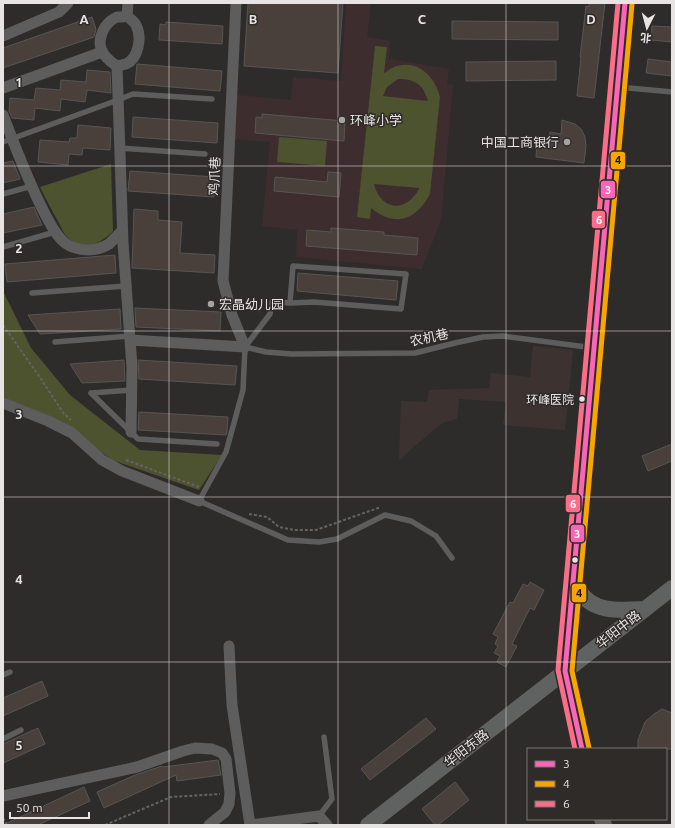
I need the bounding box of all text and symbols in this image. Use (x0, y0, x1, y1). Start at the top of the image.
north arrow (627, 8, 667, 48)
text: A (79, 12, 89, 26)
text: B (249, 12, 258, 26)
text: C (418, 12, 427, 26)
text: D (586, 12, 596, 26)
text: 北 (640, 31, 652, 44)
text: 1 (15, 75, 23, 89)
place label: 环峰小学 (350, 113, 402, 127)
marker: 环峰小学 (337, 115, 347, 125)
place label: 中国工商银行 (481, 135, 559, 149)
marker: 中国工商银行 (562, 137, 572, 147)
line badge: 4 (610, 151, 626, 170)
text: 4 (615, 154, 621, 166)
street label: 鸡爪巷 (206, 156, 222, 196)
line badge: 3 (600, 180, 616, 199)
text: 3 (605, 184, 611, 196)
line badge: 6 (591, 210, 606, 229)
text: 6 (596, 214, 602, 226)
text: 2 (15, 241, 23, 255)
place label: 宏晶幼儿园 (219, 297, 284, 311)
marker: 宏晶幼儿园 (206, 299, 216, 309)
street label: 农机巷 (408, 326, 450, 348)
place label: 环峰医院 (526, 393, 574, 406)
marker: 环峰医院 (577, 394, 587, 404)
text: 3 (15, 407, 23, 421)
line badge: 6 (565, 494, 581, 513)
text: 6 (570, 498, 576, 510)
line badge: 3 (570, 524, 585, 543)
text: 3 (574, 528, 580, 540)
unlabelled marker (570, 555, 580, 565)
text: 4 (15, 572, 23, 586)
line badge: 4 (571, 583, 587, 603)
text: 4 (576, 587, 582, 599)
street label: 华阳中路 (593, 607, 643, 651)
street label: 华阳东路 (441, 726, 491, 770)
text: 5 (15, 738, 23, 752)
legend (527, 748, 667, 820)
text: 3 (563, 757, 570, 770)
text: 4 (563, 777, 570, 790)
scale bar (10, 794, 89, 820)
text: 6 (563, 797, 570, 810)
text: 50 m (16, 801, 43, 814)

